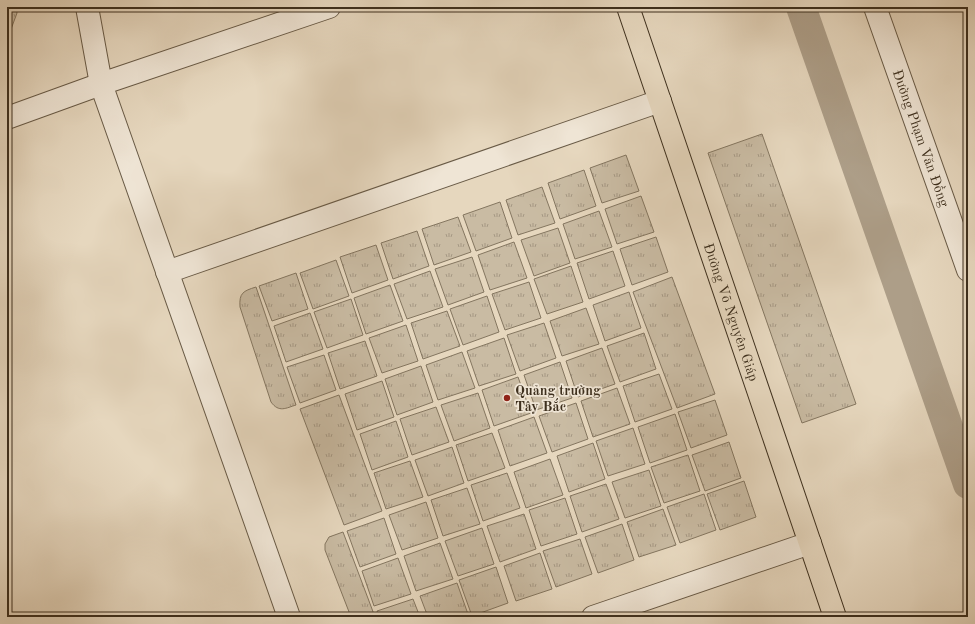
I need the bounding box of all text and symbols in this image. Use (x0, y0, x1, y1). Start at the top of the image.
street label: Đường Phạm Văn Đồng (890, 68, 951, 209)
street label: Đường Võ Nguyên Giáp (701, 241, 760, 383)
place label: Quảng trường Tây Bắc (515, 384, 601, 414)
marker: Quảng trường Tây Bắc (502, 393, 512, 403)

